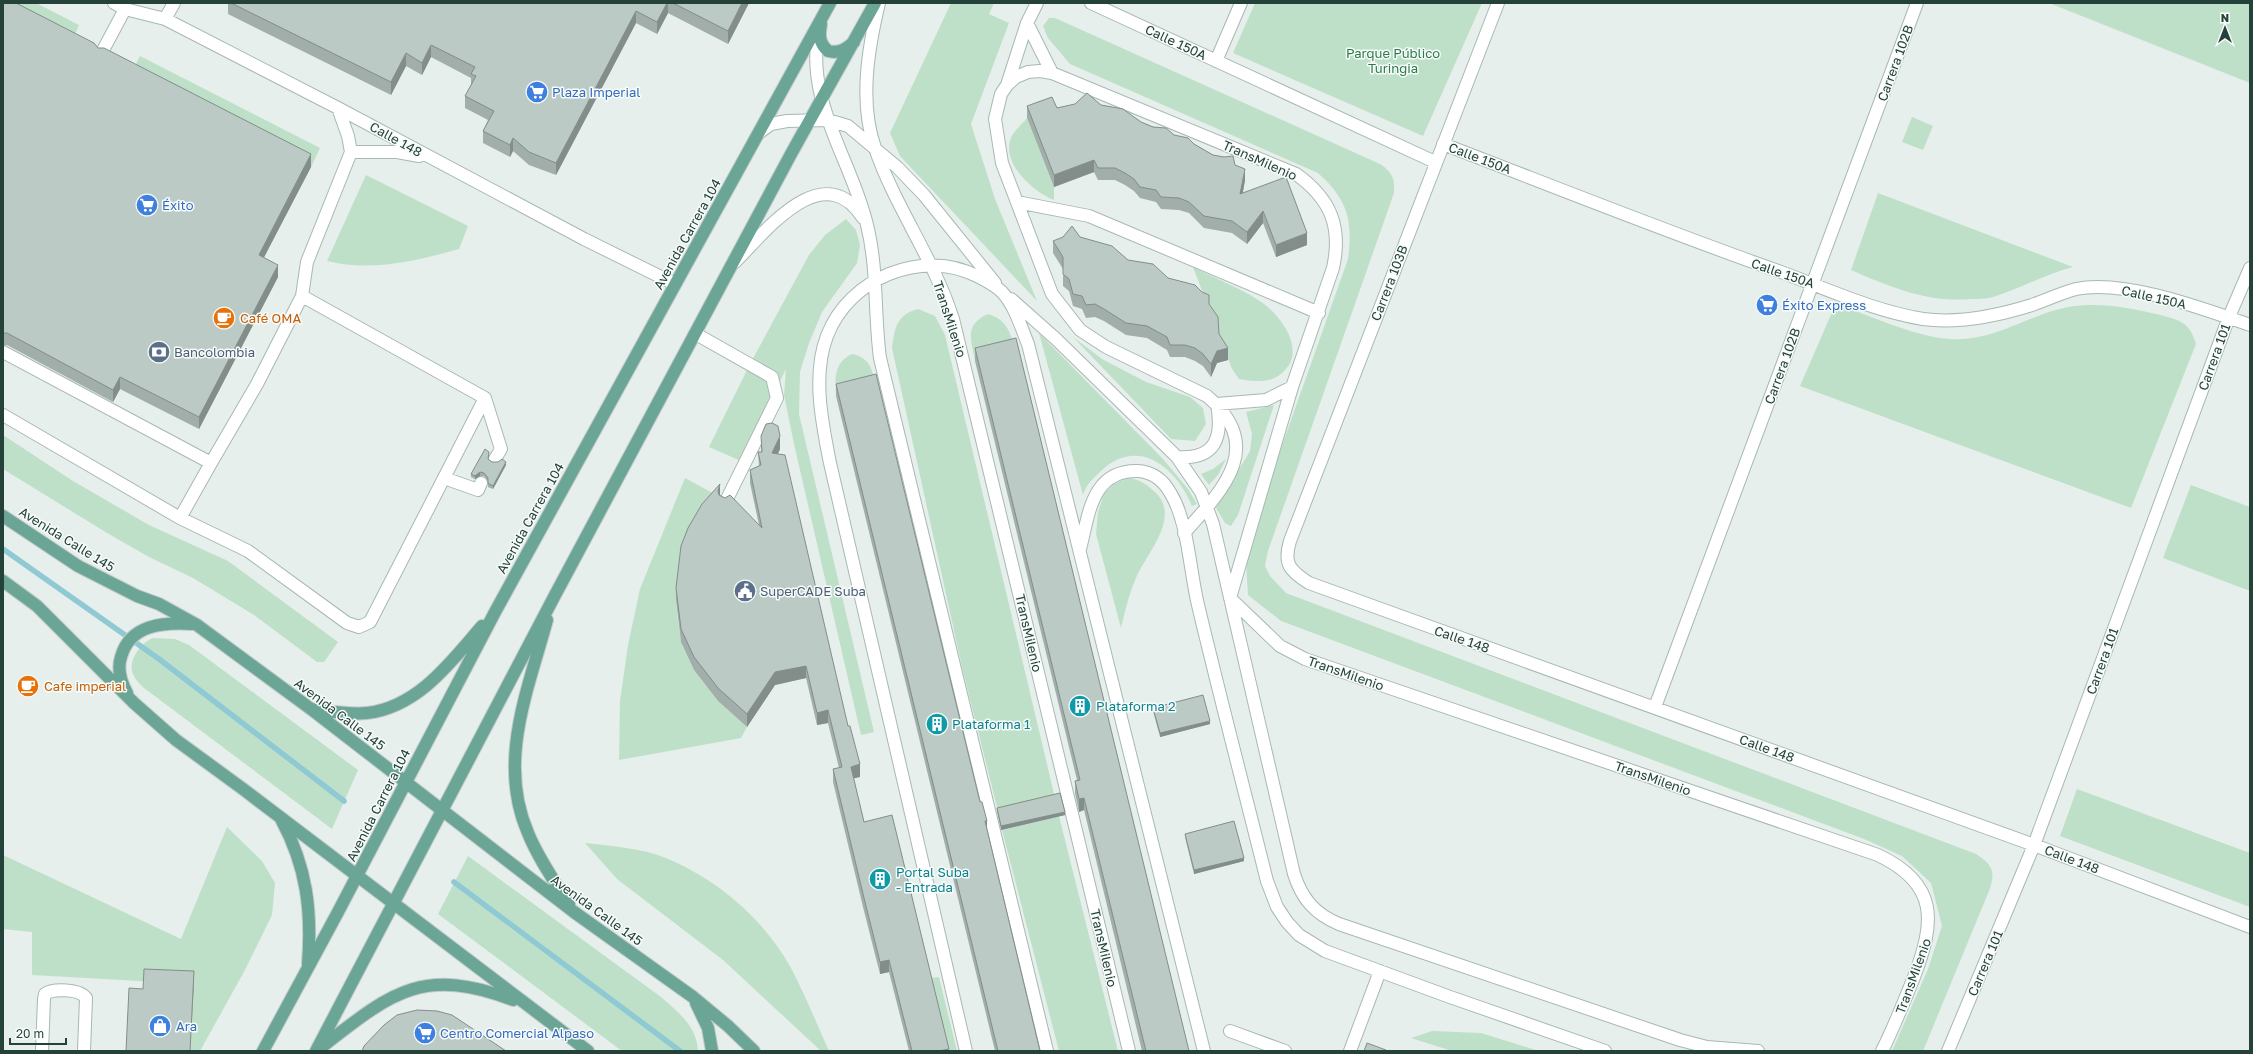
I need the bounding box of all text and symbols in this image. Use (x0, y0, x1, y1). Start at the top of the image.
north arrow (2205, 8, 2245, 48)
text: N (2221, 11, 2229, 24)
street label: Calle 150A (1143, 21, 1209, 63)
street label: Carrera 102B (1874, 22, 1916, 103)
park label: Parque Público Turingia (1346, 45, 1440, 76)
supermarket icon: Plaza Imperial (524, 79, 550, 105)
place label: Plaza Imperial (552, 84, 640, 100)
street label: Calle 148 (367, 118, 425, 160)
street label: TransMilenio (1220, 137, 1300, 184)
street label: Calle 150A (1446, 139, 1514, 177)
street label: Avenida Carrera 104 (650, 176, 724, 292)
supermarket icon: Éxito (134, 192, 160, 218)
place label: Éxito (162, 197, 194, 213)
street label: Carrera 103B (1367, 243, 1411, 323)
street label: Calle 150A (1749, 255, 1817, 291)
street label: TransMilenio (930, 279, 970, 359)
street label: Calle 150A (2120, 282, 2188, 312)
supermarket icon: Éxito Express (1754, 292, 1780, 318)
place label: Éxito Express (1782, 297, 1866, 313)
cafe icon: Café OMA (211, 305, 237, 331)
place label: Café OMA (240, 310, 301, 326)
street label: Carrera 101 (2195, 321, 2233, 393)
street label: Carrera 102B (1761, 325, 1803, 406)
bank icon: Bancolombia (146, 339, 172, 365)
place label: Bancolombia (174, 344, 255, 360)
street label: Avenida Carrera 104 (493, 460, 567, 576)
street label: Avenida Calle 145 (16, 503, 118, 575)
public building icon: SuperCADE Suba (732, 578, 758, 604)
place label: SuperCADE Suba (760, 583, 866, 599)
street label: TransMilenio (1012, 592, 1046, 674)
street label: Calle 148 (1432, 622, 1492, 656)
street label: Carrera 101 (2083, 625, 2121, 697)
street label: TransMilenio (1306, 652, 1386, 694)
cafe icon: Cafe imperial (15, 673, 41, 699)
street label: Avenida Calle 145 (291, 675, 389, 753)
place label: Cafe imperial (44, 678, 126, 694)
building icon: Plataforma 2 (1067, 693, 1093, 719)
place label: Plataforma 2 (1096, 698, 1176, 714)
building icon: Plataforma 1 (924, 711, 950, 737)
place label: Plataforma 1 (952, 716, 1030, 732)
street label: Calle 148 (1737, 731, 1797, 765)
street label: Avenida Carrera 104 (343, 746, 413, 864)
street label: TransMilenio (1613, 757, 1693, 799)
street label: Calle 148 (2042, 841, 2102, 877)
place label: Portal Suba - Entrada (896, 864, 969, 895)
building icon: Portal Suba - Entrada (867, 866, 893, 892)
street label: Avenida Calle 145 (548, 871, 646, 949)
street label: TransMilenio (1087, 907, 1121, 989)
street label: Carrera 101 (1964, 928, 2006, 998)
street label: TransMilenio (1892, 936, 1934, 1016)
shop icon: Ara (147, 1013, 173, 1039)
place label: Ara (176, 1018, 197, 1034)
scale bar (10, 1020, 66, 1046)
supermarket icon: Centro Comercial Alpaso (412, 1020, 438, 1046)
place label: Centro Comercial Alpaso (440, 1025, 594, 1041)
text: 20 m (16, 1026, 44, 1041)

